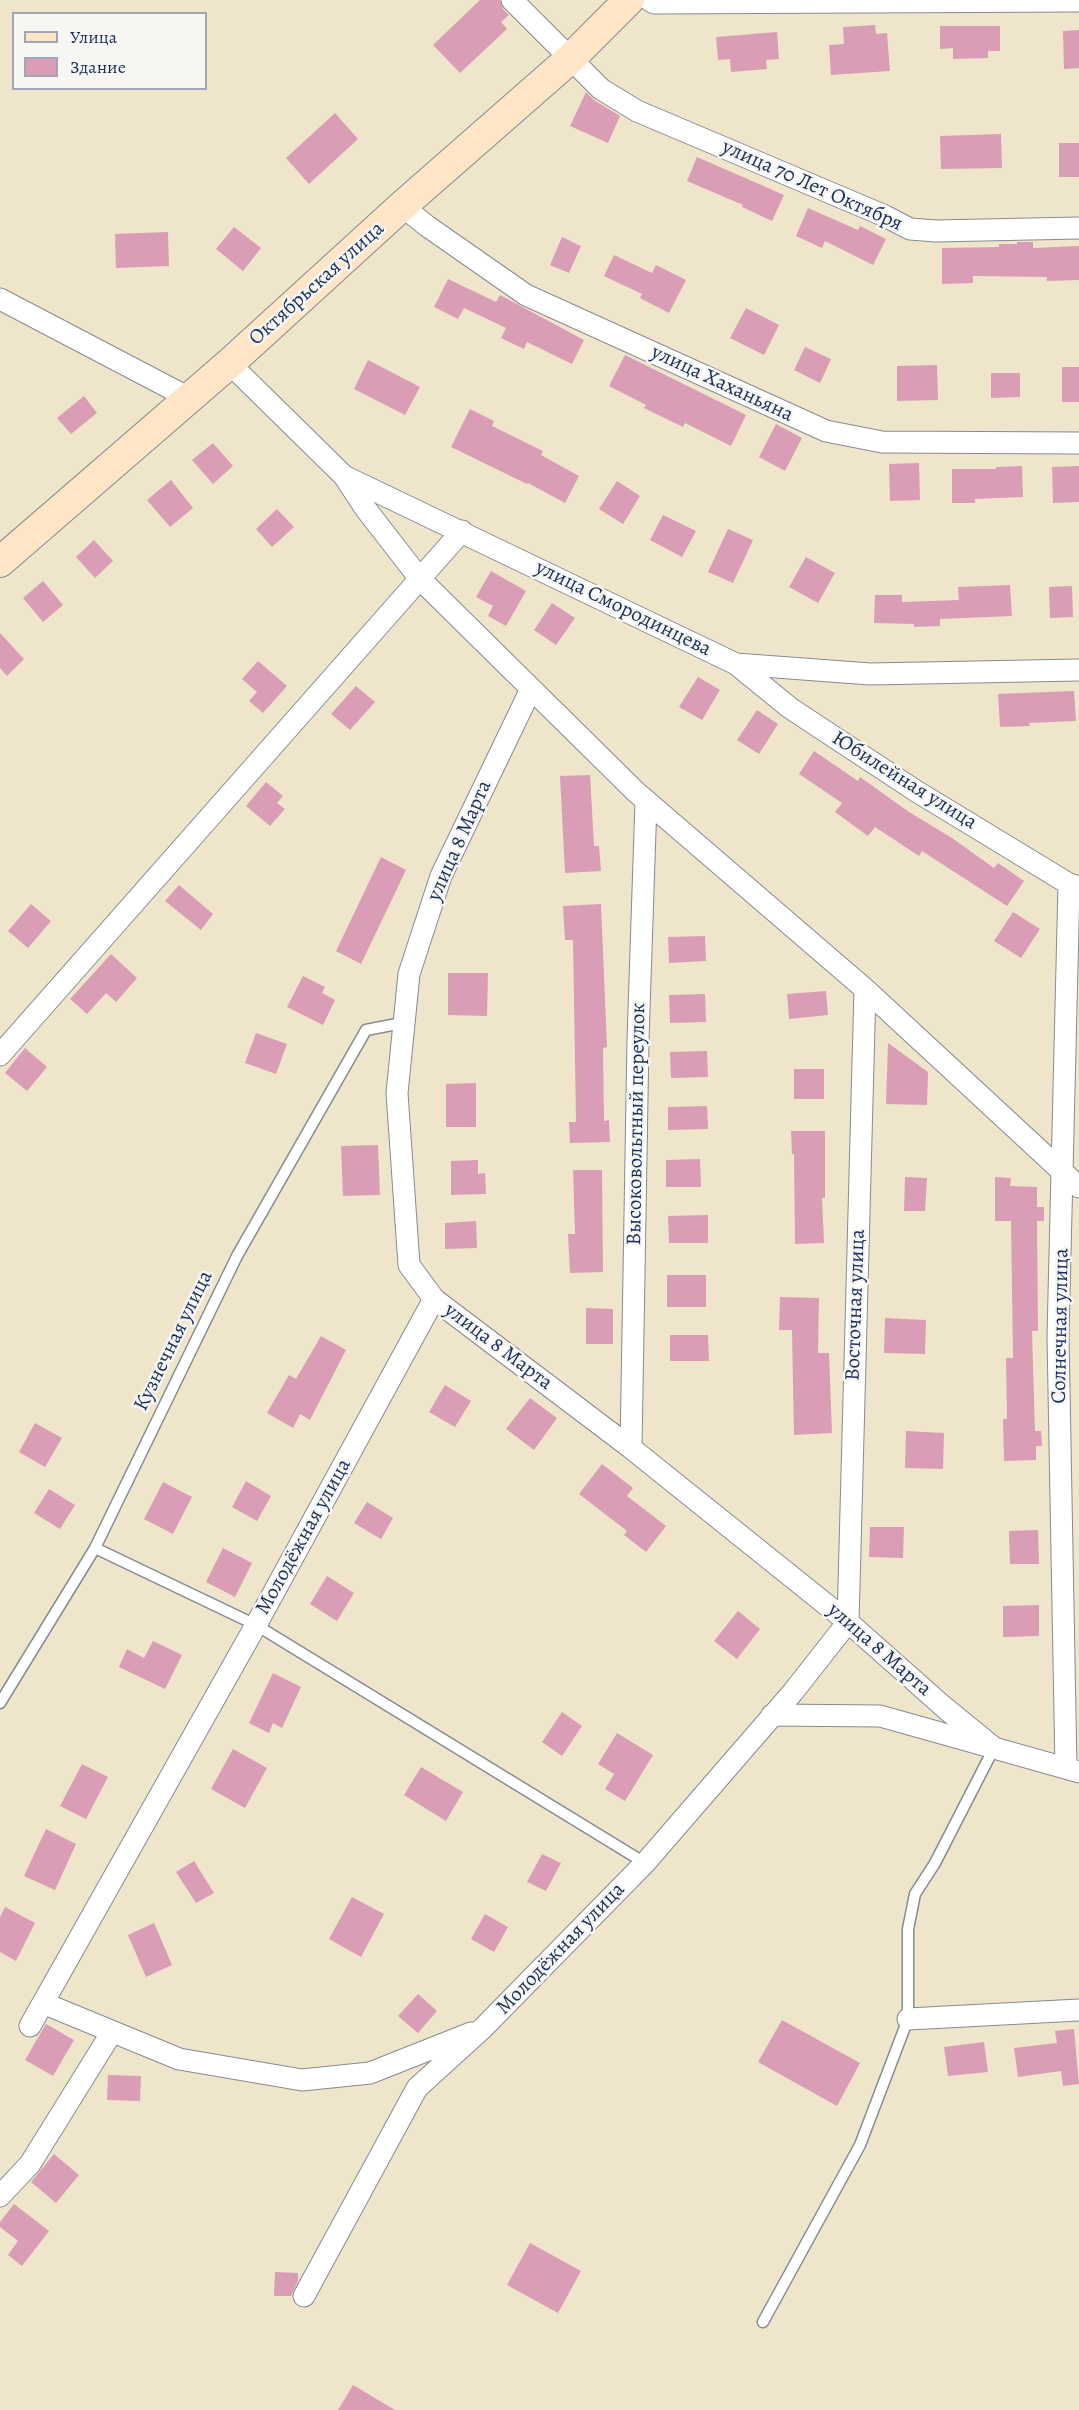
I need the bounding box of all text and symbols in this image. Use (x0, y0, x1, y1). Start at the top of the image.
legend (12, 12, 207, 90)
text: Улица (70, 25, 117, 49)
text: Здание (70, 55, 126, 79)
street label: улица 70 Лет Октября (718, 135, 906, 237)
street label: Октябрьская улица (244, 217, 390, 351)
street label: улица Хаханьяна (647, 340, 797, 428)
street label: улица Смородинцева (531, 555, 715, 663)
street label: Юбилейная улица (827, 726, 981, 836)
street label: улица 8 Марта (422, 777, 498, 905)
street label: Высоковольтный переулок (622, 1002, 652, 1246)
street label: Восточная улица (841, 1229, 871, 1381)
street label: Солнечная улица (1047, 1248, 1075, 1404)
street label: Кузнечная улица (129, 1267, 219, 1415)
street label: улица 8 Марта (439, 1298, 557, 1396)
street label: Молодёжная улица (251, 1455, 357, 1619)
street label: улица 8 Марта (822, 1598, 936, 1702)
street label: Молодёжная улица (491, 1878, 631, 2020)

